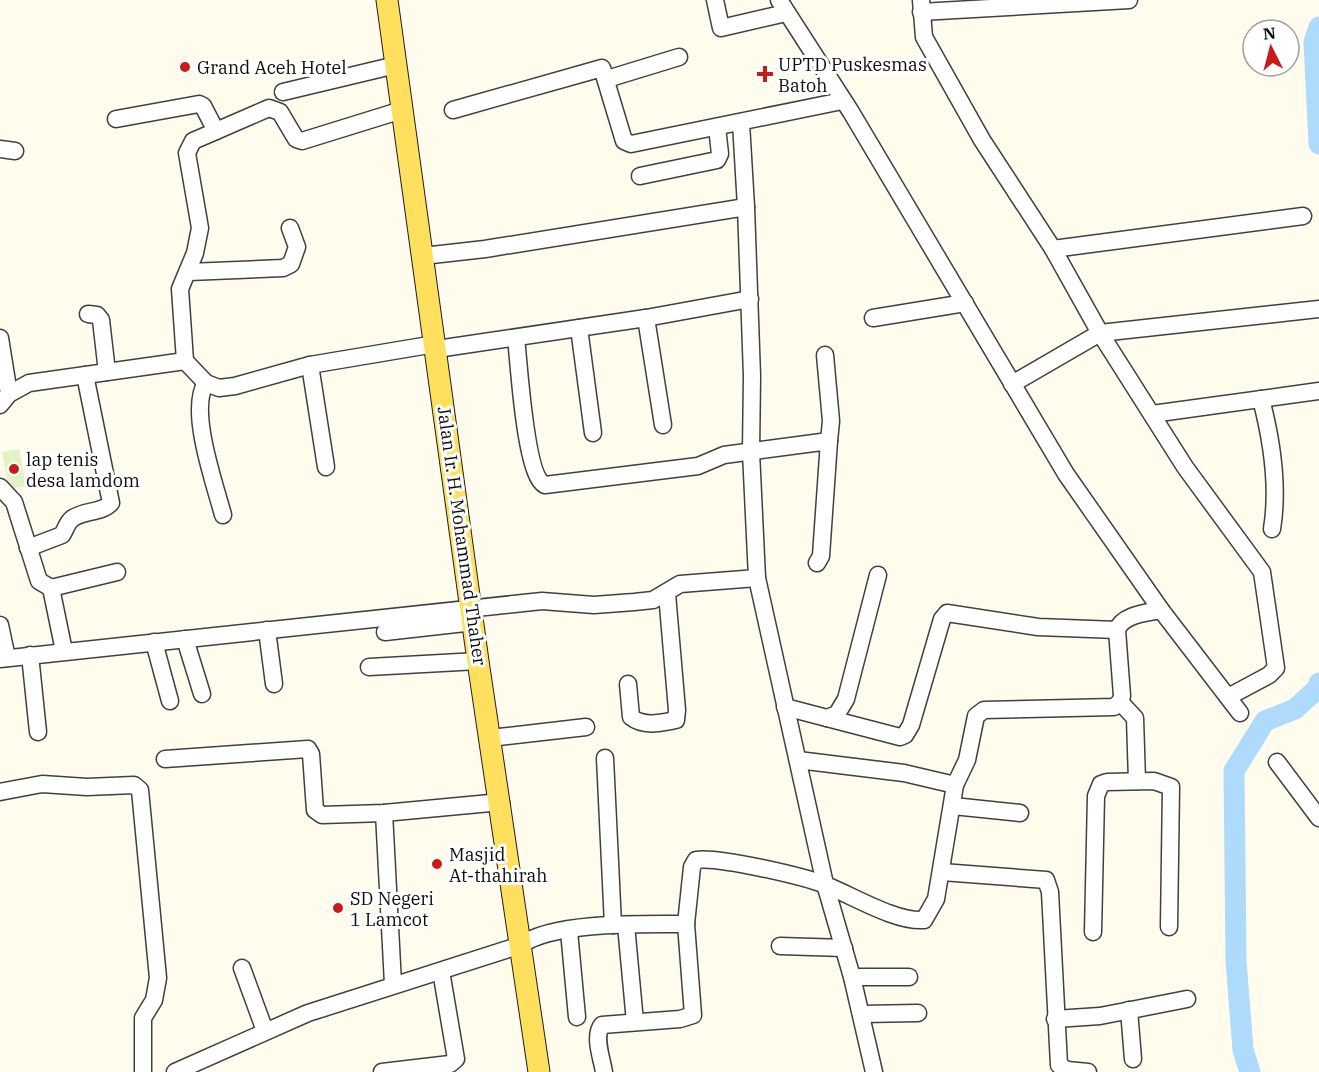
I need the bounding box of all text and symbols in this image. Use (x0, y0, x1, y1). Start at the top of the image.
north arrow (1241, 18, 1301, 78)
text: N (1262, 22, 1277, 44)
place label: UPTD Puskesmas Batoh (778, 53, 927, 97)
place label: Grand Aceh Hotel (197, 56, 347, 79)
marker: Grand Aceh Hotel (178, 60, 192, 74)
marker: UPTD Puskesmas Batoh (756, 65, 774, 83)
street label: Jalan Ir. H. Mohammad Thaher (432, 405, 492, 667)
place label: lap tenis desa lamdom (26, 448, 140, 492)
marker: lap tenis desa lamdom (7, 462, 21, 476)
place label: Masjid At-thahirah (449, 843, 548, 887)
marker: Masjid At-thahirah (430, 857, 444, 871)
place label: SD Negeri 1 Lamcot (350, 887, 434, 931)
marker: SD Negeri 1 Lamcot (331, 901, 345, 915)

